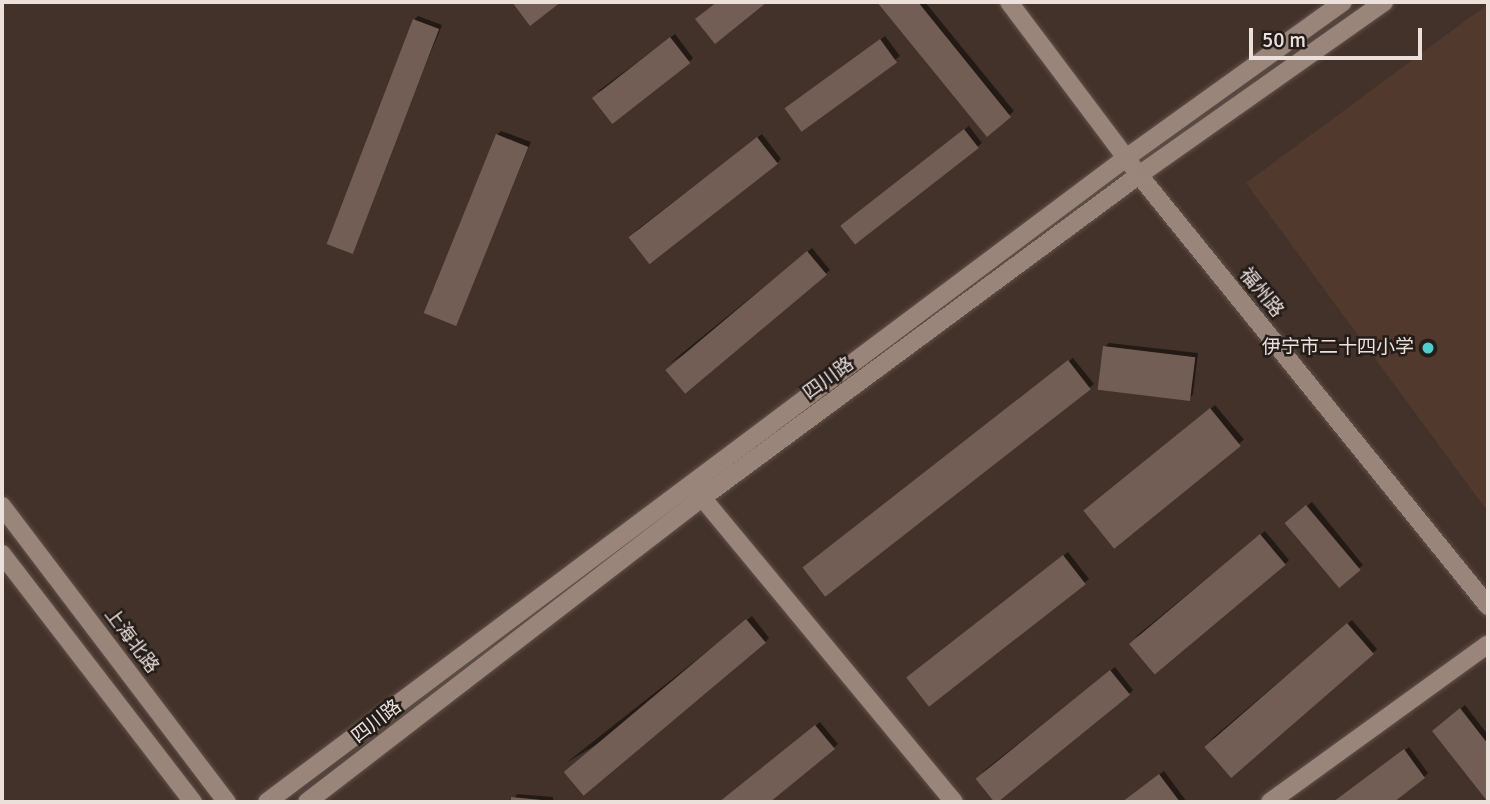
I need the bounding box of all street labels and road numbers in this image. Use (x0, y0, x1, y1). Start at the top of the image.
street label: 福州路 (1234, 264, 1288, 322)
street label: 四川路 (799, 353, 859, 405)
street label: 上海北路 (99, 604, 163, 678)
street label: 四川路 (348, 695, 406, 749)

